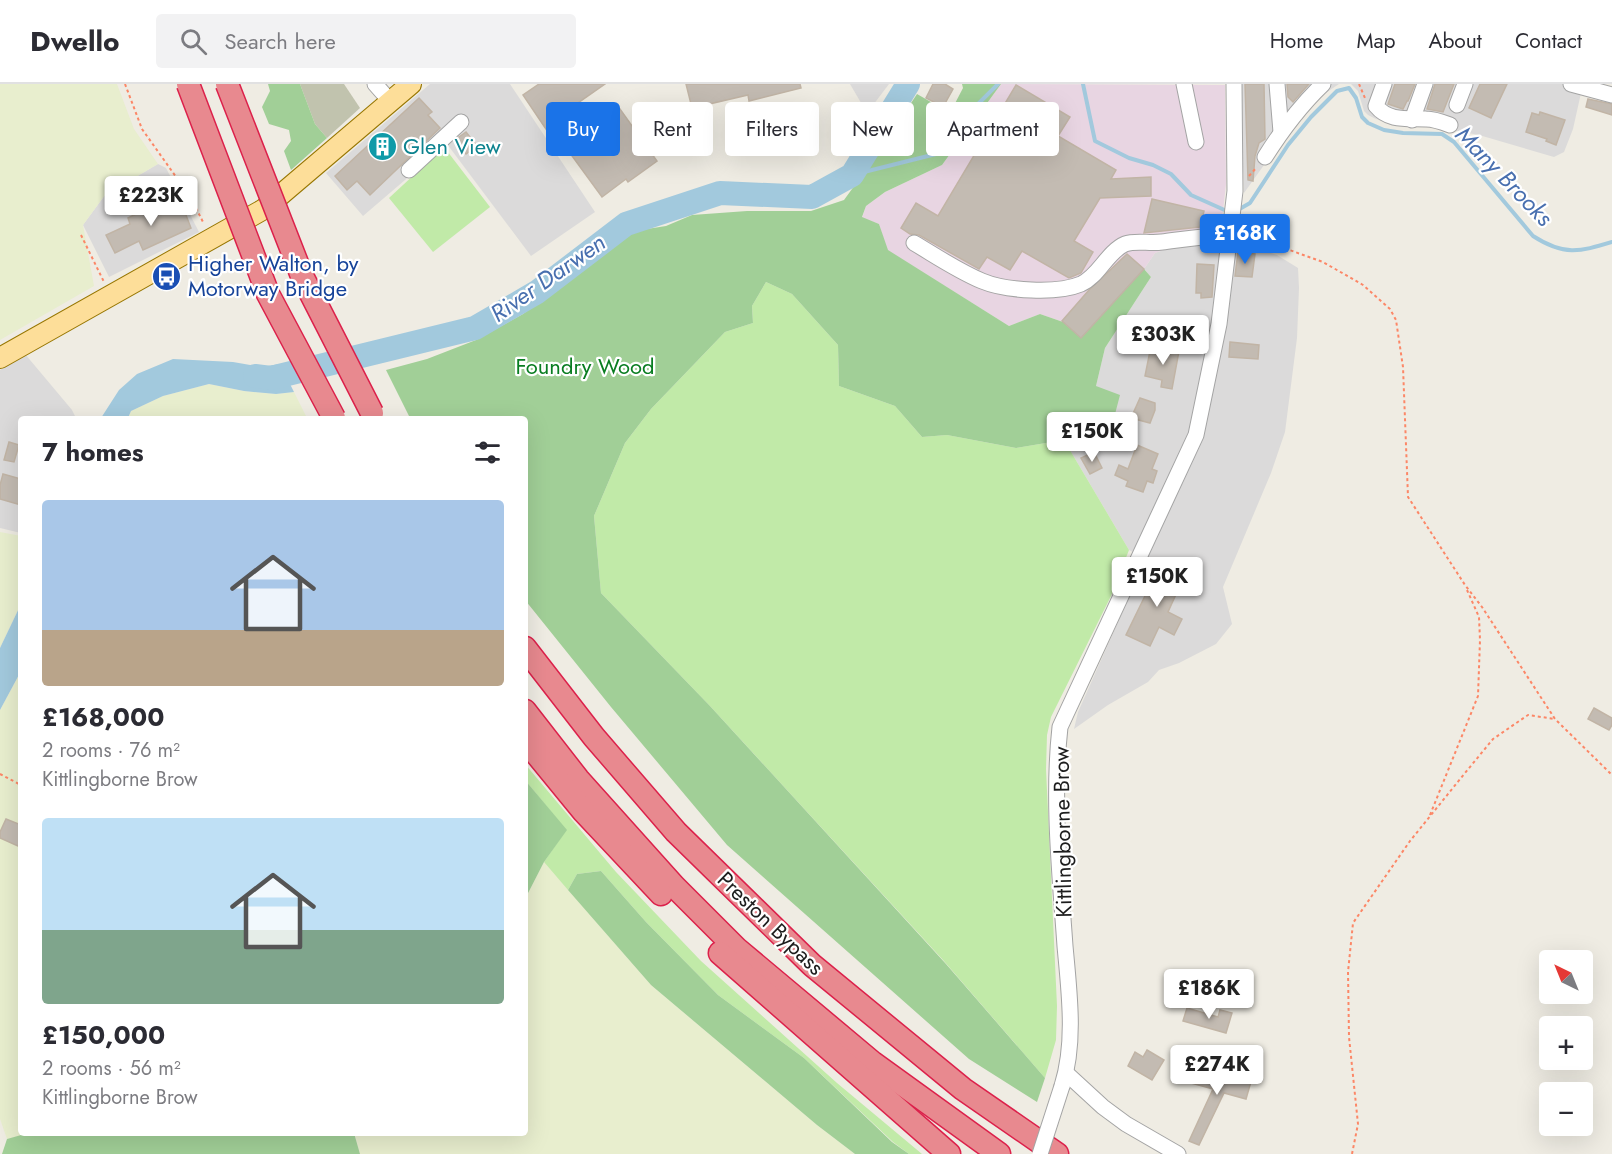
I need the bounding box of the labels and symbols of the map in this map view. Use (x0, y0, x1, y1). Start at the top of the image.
water label: Many Brooks (1448, 118, 1562, 234)
building icon: Glen View (366, 130, 398, 162)
place label: Glen View (403, 130, 501, 162)
pin: £223K (109, 176, 193, 227)
pin: £168K (1203, 214, 1287, 265)
water label: River Darwen (483, 225, 613, 330)
place label: Higher Walton, by Motorway Bridge (188, 247, 359, 304)
bus stop icon: Higher Walton, by Motorway Bridge (151, 260, 183, 292)
pin: £303K (1121, 315, 1205, 366)
park label: Foundry Wood (515, 350, 655, 382)
pin: £150K (1050, 412, 1134, 463)
pin: £150K (1115, 557, 1199, 608)
street label: Kittlingborne Brow (1045, 746, 1079, 918)
street label: Preston Bypass (711, 864, 832, 982)
north arrow (1539, 950, 1593, 1004)
pin: £186K (1167, 969, 1251, 1020)
pin: £274K (1175, 1045, 1259, 1096)

